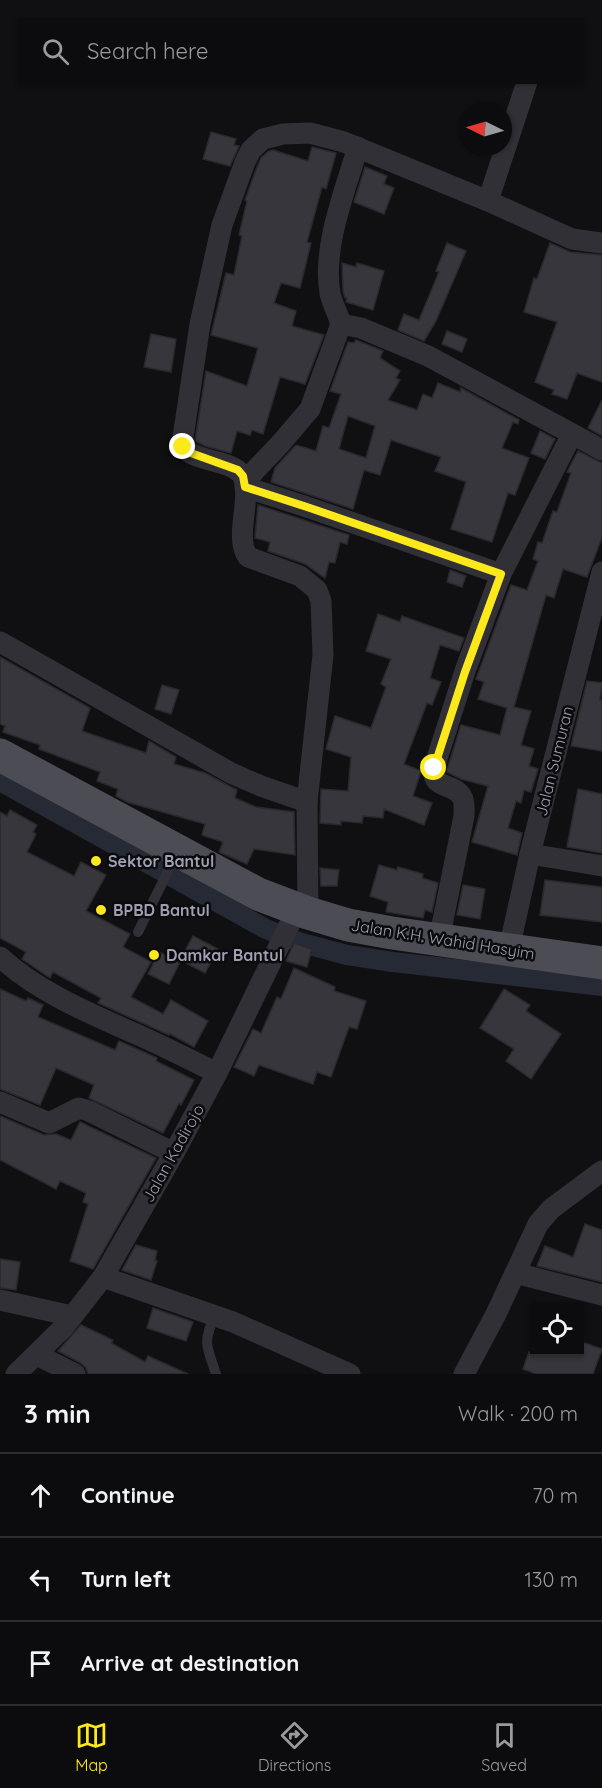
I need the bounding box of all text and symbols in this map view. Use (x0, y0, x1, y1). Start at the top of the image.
search box (18, 18, 584, 84)
icon: search (39, 35, 72, 68)
text: Search here (87, 37, 208, 65)
north arrow (458, 102, 512, 156)
route end (169, 433, 195, 459)
street label: Jalan Sumuran (531, 704, 577, 818)
route start (420, 754, 446, 780)
place label: Sektor Bantul (108, 851, 214, 871)
marker: Sektor Bantul (89, 854, 103, 868)
place label: BPBD Bantul (113, 900, 210, 920)
marker: BPBD Bantul (94, 903, 108, 917)
street label: Jalan K.H. Wahid Hasyim (350, 915, 536, 963)
place label: Damkar Bantul (166, 945, 283, 965)
marker: Damkar Bantul (147, 948, 161, 962)
street label: Jalan Kadirojo (138, 1101, 208, 1205)
map controls (530, 1302, 584, 1356)
button: locate (530, 1302, 584, 1356)
text: 3 min (24, 1397, 91, 1430)
text: Walk · 200 m (458, 1401, 578, 1426)
icon: ahead (24, 1479, 57, 1512)
text: Continue (81, 1481, 175, 1509)
text: 70 m (532, 1483, 578, 1508)
icon: left (24, 1563, 57, 1596)
text: Turn left (81, 1565, 171, 1593)
text: 130 m (525, 1567, 578, 1592)
icon: arrive (24, 1647, 57, 1680)
text: Arrive at destination (81, 1649, 299, 1677)
tab: Map (75, 1719, 108, 1775)
tab: Directions (258, 1719, 331, 1775)
tab: Saved (481, 1719, 527, 1775)

